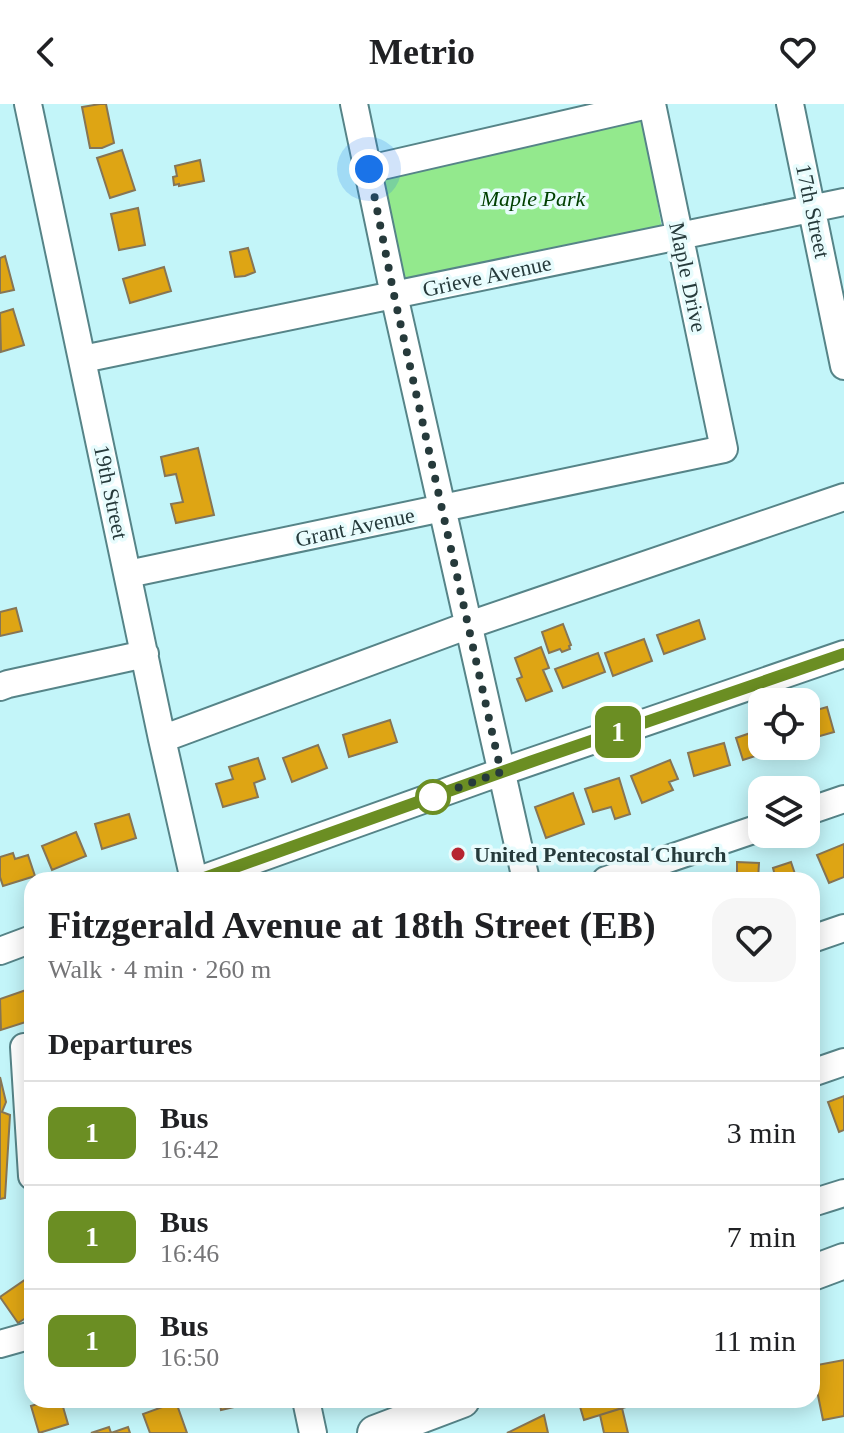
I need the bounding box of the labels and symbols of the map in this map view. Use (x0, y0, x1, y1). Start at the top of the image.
your location (349, 149, 389, 189)
street label: 17th Street (791, 161, 835, 261)
park label: Maple Park (480, 186, 586, 211)
street label: Maple Drive (664, 220, 712, 334)
street label: Grieve Avenue (420, 250, 554, 302)
street label: 19th Street (89, 442, 133, 542)
street label: Grant Avenue (293, 502, 417, 552)
line badge: 1 (592, 706, 644, 758)
unlabelled marker (416, 780, 450, 814)
place label: United Pentecostal Church (474, 842, 727, 867)
marker: United Pentecostal Church (449, 845, 467, 863)

